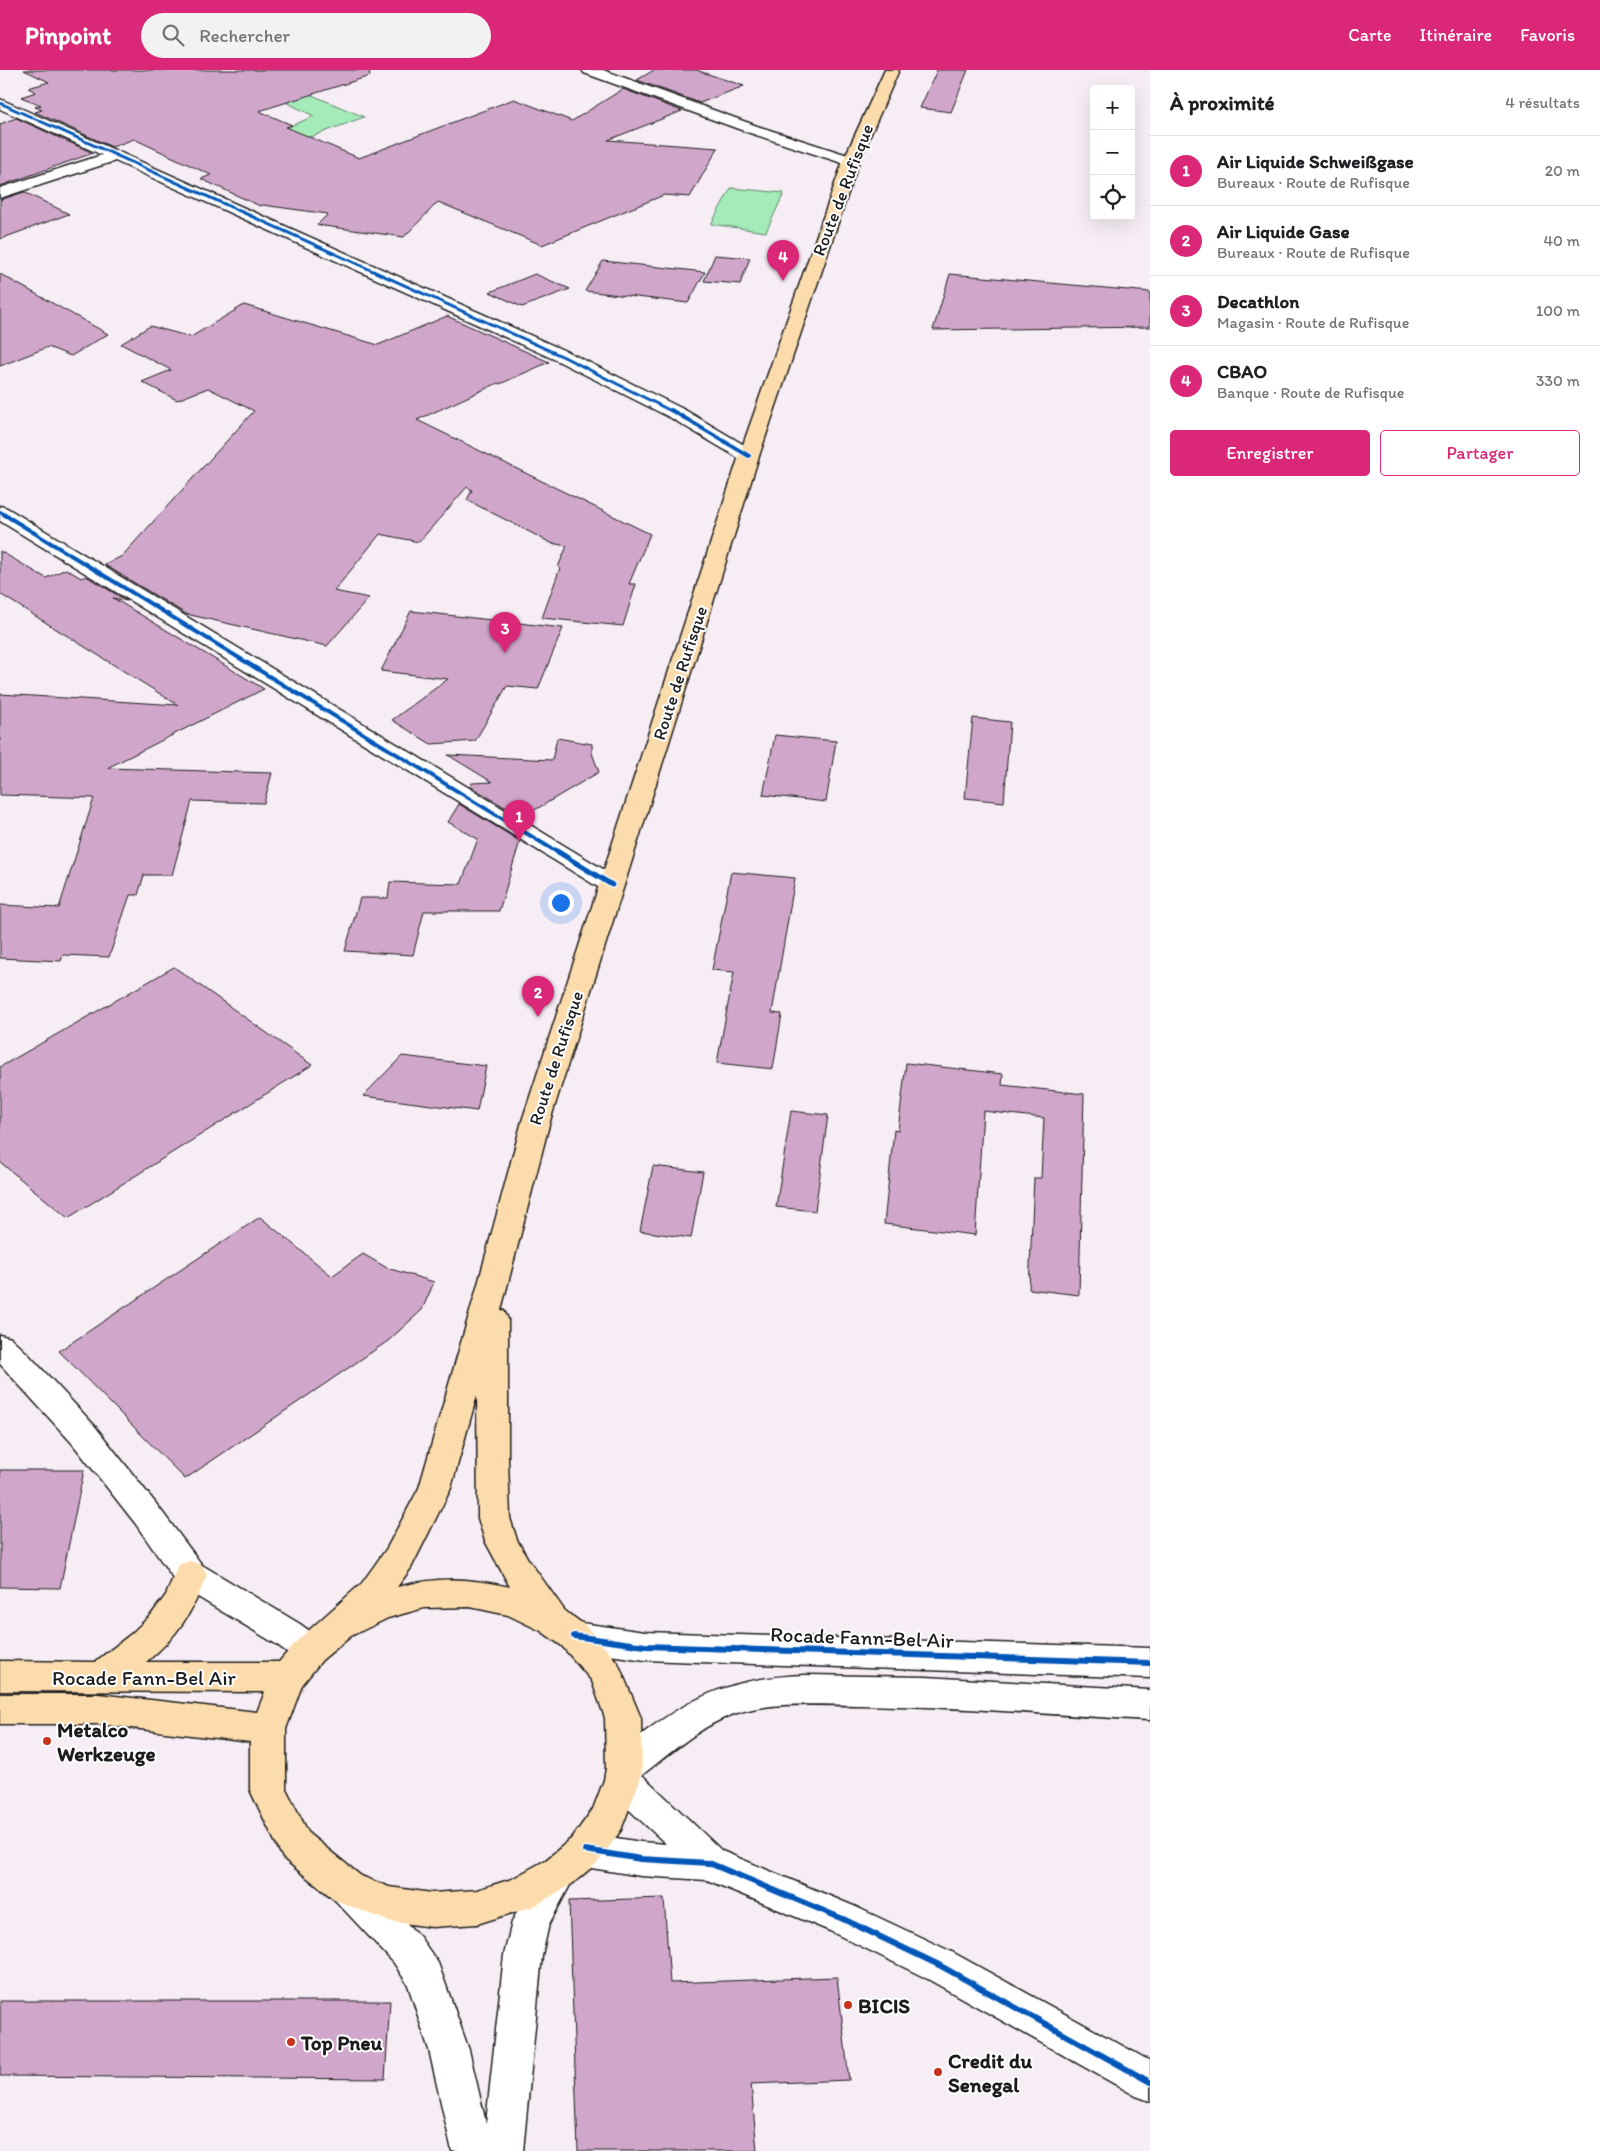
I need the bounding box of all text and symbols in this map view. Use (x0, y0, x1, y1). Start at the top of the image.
search box (141, 13, 491, 58)
text: Pinpoint (25, 21, 111, 50)
icon: search (159, 21, 187, 49)
text: Rechercher (199, 24, 290, 47)
text: Carte (1348, 24, 1392, 46)
text: Itinéraire (1420, 24, 1492, 46)
text: Favoris (1520, 24, 1575, 46)
map controls (1090, 85, 1135, 220)
button: + (1090, 85, 1135, 130)
text: À proximité (1170, 90, 1275, 115)
text: 4 résultats (1505, 93, 1580, 112)
street label: Route de Rufisque (808, 121, 878, 259)
button: − (1090, 130, 1135, 175)
text: Air Liquide Schweißgase (1217, 150, 1414, 173)
text: 1 (1182, 161, 1190, 180)
text: 20 m (1545, 161, 1580, 180)
text: Bureaux · Route de Rufisque (1217, 173, 1410, 192)
button: locate (1090, 175, 1135, 220)
text: Air Liquide Gase (1217, 220, 1350, 243)
text: 2 (1182, 231, 1190, 250)
text: 40 m (1543, 231, 1580, 250)
pin: 4 (767, 240, 799, 281)
text: Bureaux · Route de Rufisque (1217, 243, 1410, 262)
text: Decathlon (1217, 290, 1299, 313)
text: 3 (1182, 301, 1190, 320)
text: 100 m (1536, 301, 1580, 320)
text: Magasin · Route de Rufisque (1217, 313, 1409, 332)
text: CBAO (1217, 360, 1267, 383)
text: 4 (1181, 371, 1191, 390)
text: 330 m (1536, 371, 1580, 390)
text: Banque · Route de Rufisque (1217, 383, 1404, 402)
button: Enregistrer (1170, 430, 1370, 476)
button: Partager (1380, 430, 1580, 476)
street label: Route de Rufisque (648, 603, 712, 743)
pin: 3 (489, 612, 521, 653)
pin: 1 (503, 800, 535, 841)
your location (548, 890, 574, 916)
pin: 2 (522, 976, 554, 1017)
street label: Route de Rufisque (524, 988, 588, 1128)
street label: Rocade Fann-Bel Air (770, 1621, 955, 1653)
street label: Rocade Fann-Bel Air (52, 1665, 237, 1690)
place label: Metalco Werkzeuge (57, 1717, 156, 1767)
marker: Metalco Werkzeuge (41, 1735, 53, 1747)
place label: BICIS (858, 1993, 910, 2018)
marker: BICIS (842, 1999, 854, 2011)
place label: Top Pneu (300, 2030, 382, 2056)
marker: Top Pneu (285, 2036, 297, 2048)
place label: Credit du Senegal (948, 2048, 1032, 2098)
marker: Credit du Senegal (932, 2066, 944, 2078)

